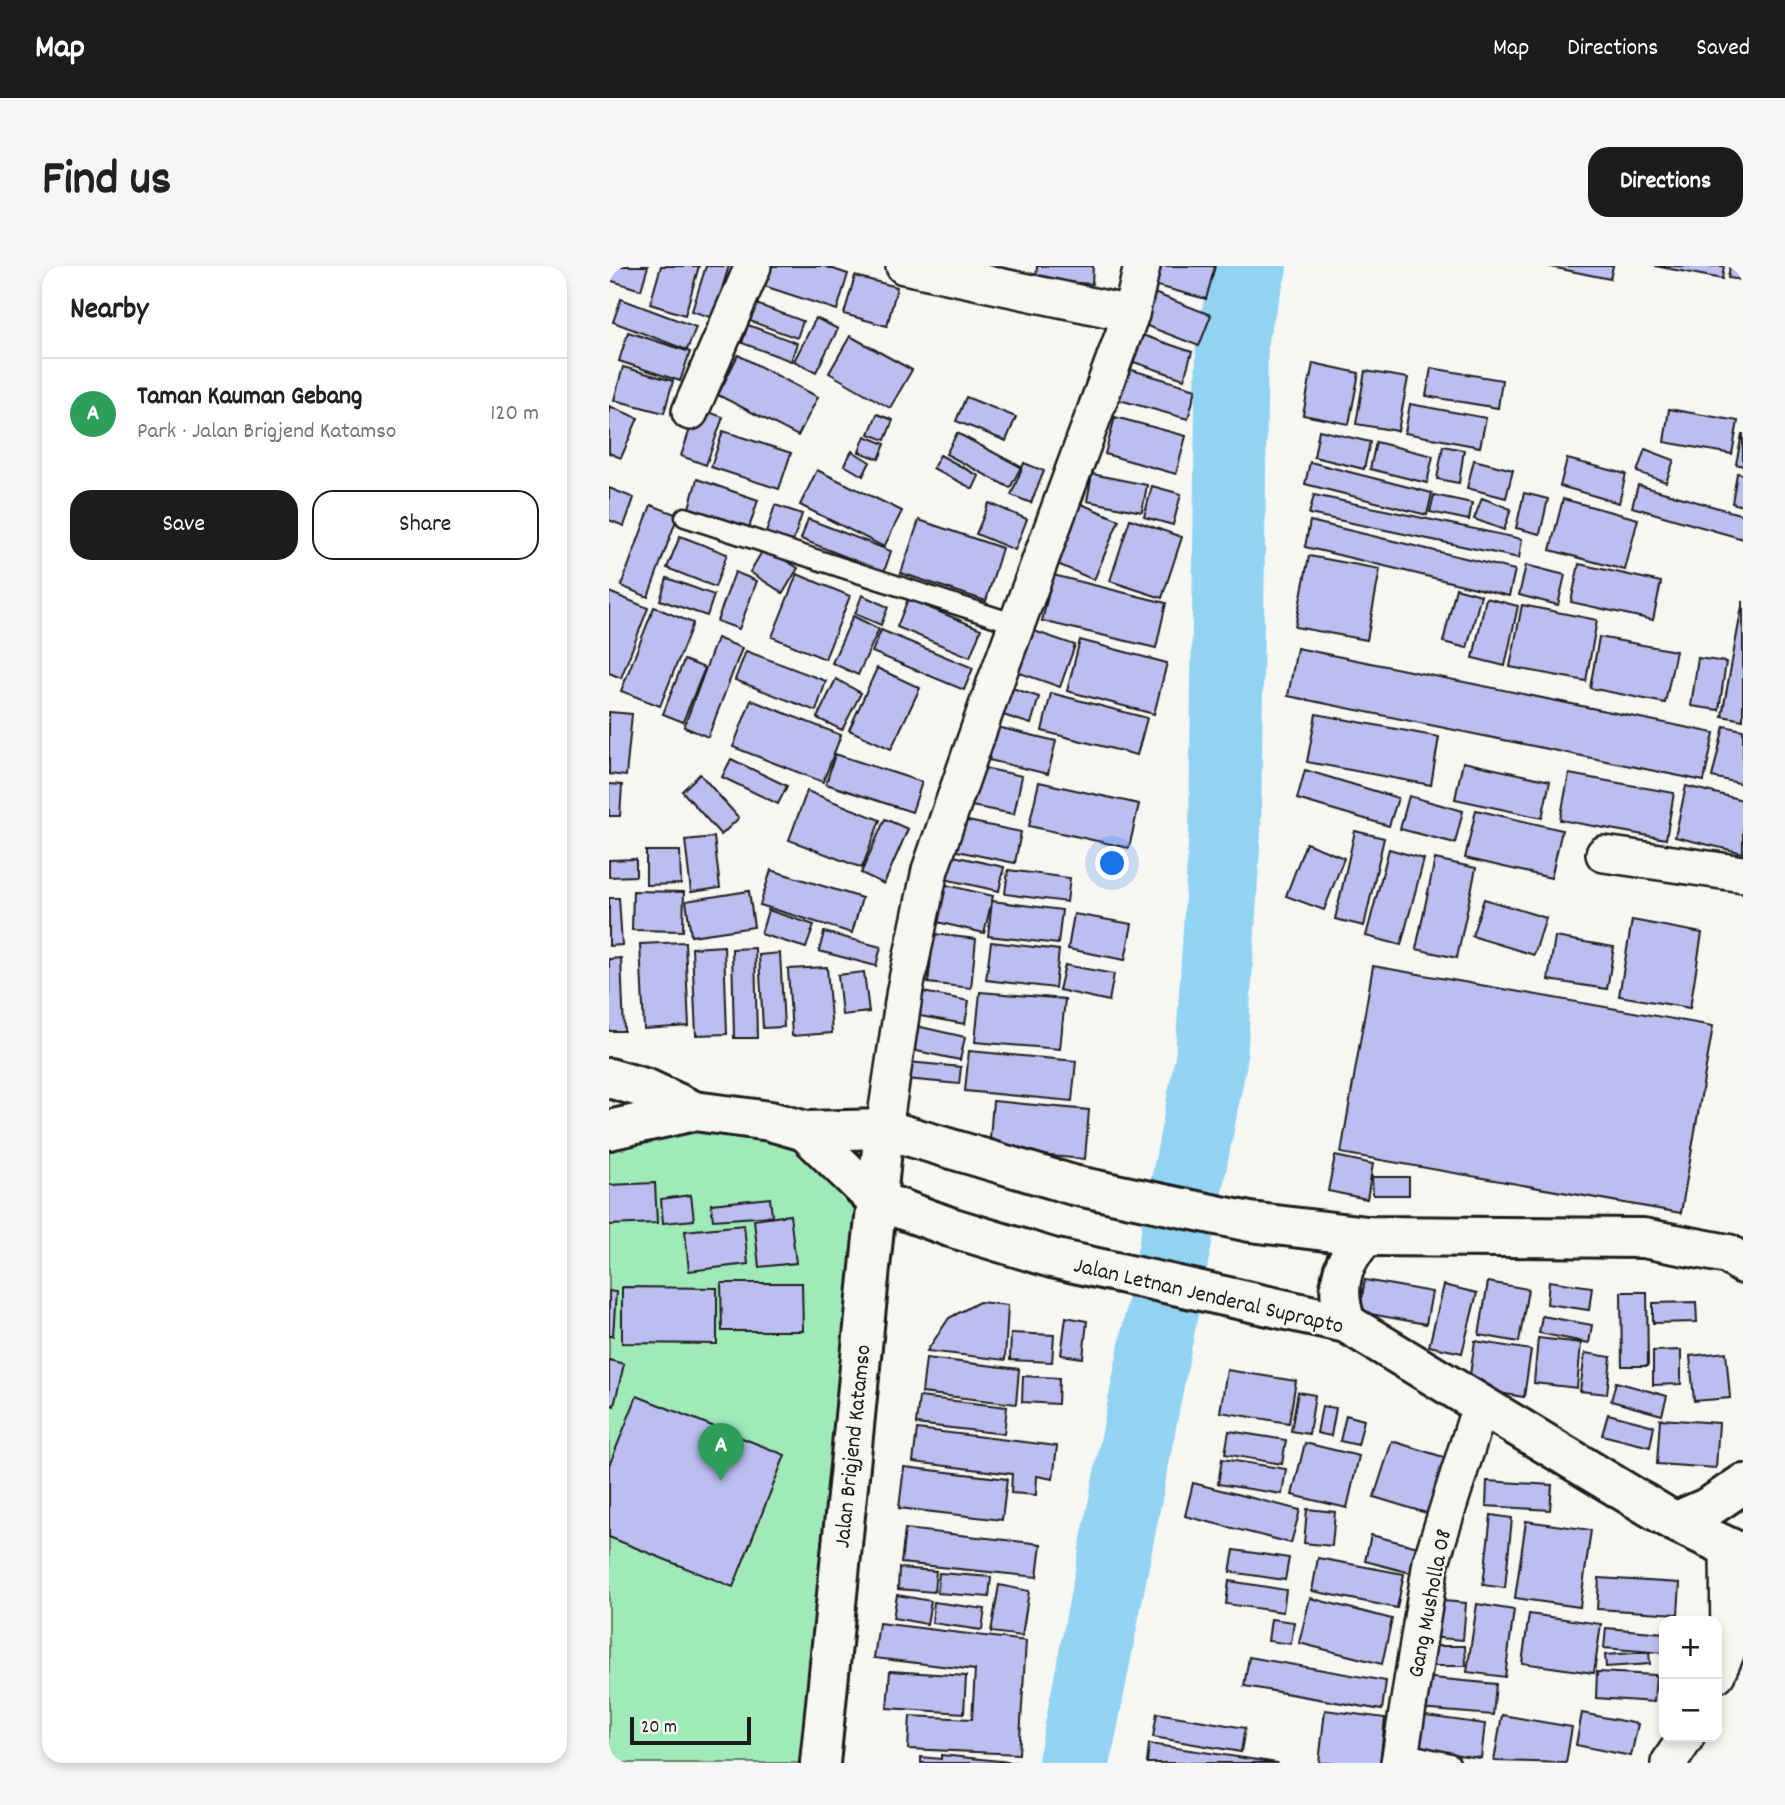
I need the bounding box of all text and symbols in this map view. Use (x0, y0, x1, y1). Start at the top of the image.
text: Map (35, 26, 85, 73)
text: Map (1493, 32, 1529, 66)
text: Directions (1567, 32, 1658, 66)
text: Saved (1696, 32, 1750, 66)
text: Find us (42, 147, 171, 217)
button: Directions (1588, 147, 1743, 217)
text: Nearby (70, 290, 148, 333)
text: Taman Kauman Gebang (137, 379, 362, 416)
text: A (87, 398, 99, 431)
text: 120 m (490, 398, 539, 431)
text: Park · Jalan Brigjend Katamso (137, 416, 396, 449)
button: Save (70, 490, 298, 560)
button: Share (312, 490, 539, 560)
your location (1095, 846, 1129, 880)
street label: Jalan Letnan Jenderal Suprapto (1070, 1250, 1346, 1345)
street label: Jalan Brigjend Katamso (827, 1343, 882, 1550)
pin: A (698, 1423, 744, 1481)
street label: Gang Musholla 08 (1401, 1526, 1462, 1681)
map controls (1659, 1616, 1722, 1742)
button: + (1659, 1616, 1722, 1679)
button: − (1659, 1679, 1722, 1742)
scale bar (630, 1714, 751, 1746)
text: 20 m (641, 1715, 677, 1742)

